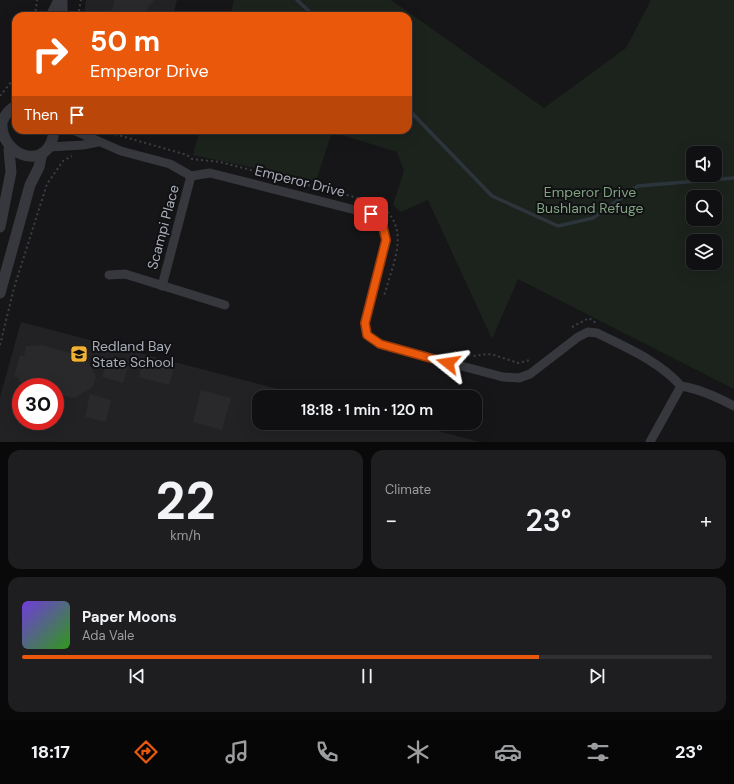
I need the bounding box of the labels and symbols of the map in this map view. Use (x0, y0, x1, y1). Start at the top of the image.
street label: Emperor Drive (253, 161, 347, 201)
street label: Scampi Place (143, 183, 183, 271)
park label: Emperor Drive Bushland Refuge (537, 183, 644, 217)
pin (354, 197, 388, 231)
place label: Redland Bay State School (92, 337, 174, 371)
position arrow (427, 342, 469, 384)
school or university icon: Redland Bay State School (69, 344, 89, 364)
speed limit sign: 30 (12, 378, 64, 430)

